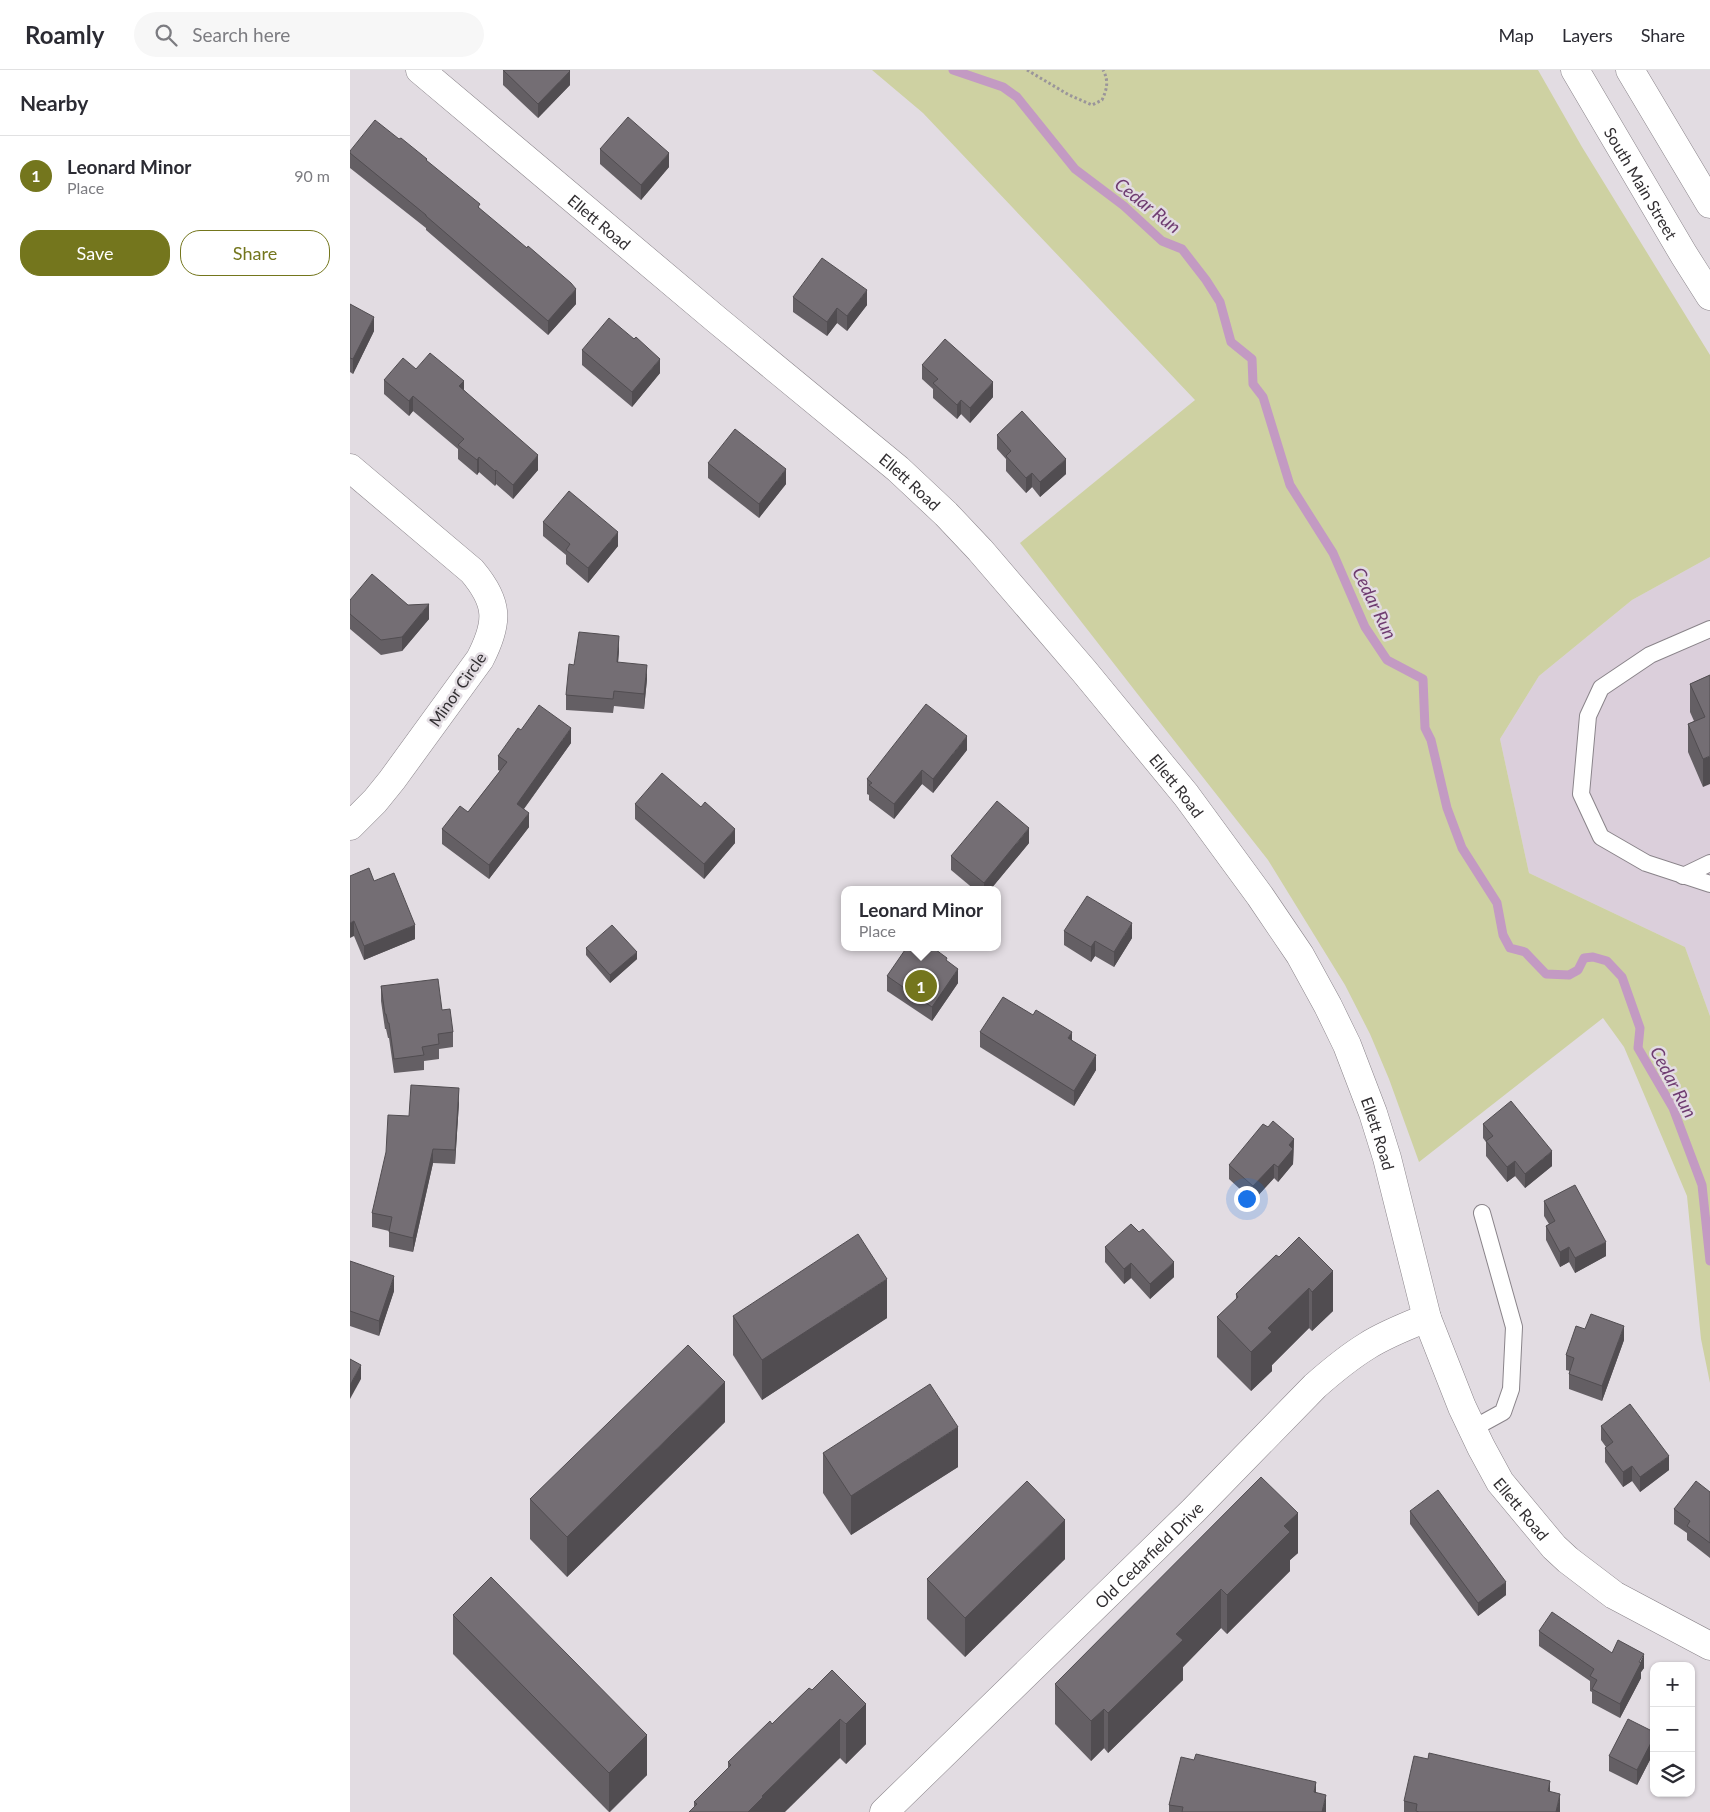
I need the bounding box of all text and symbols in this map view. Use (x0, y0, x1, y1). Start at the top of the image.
search box (134, 12, 484, 57)
text: Roamly (25, 20, 104, 49)
icon: search (152, 21, 180, 49)
text: Search here (192, 23, 290, 46)
text: Map (1498, 24, 1534, 46)
text: Layers (1562, 24, 1613, 46)
text: Share (1641, 24, 1685, 46)
text: Nearby (20, 90, 88, 115)
street label: South Main Street (1601, 123, 1682, 243)
text: Leonard Minor (67, 155, 191, 178)
text: 1 (31, 166, 41, 185)
text: 90 m (294, 166, 330, 185)
water label: Cedar Run (1111, 172, 1185, 238)
text: Place (67, 178, 104, 197)
street label: Ellett Road (565, 190, 635, 253)
button: Save (20, 230, 170, 276)
button: Share (180, 230, 330, 276)
street label: Ellett Road (876, 449, 945, 514)
water label: Cedar Run (1348, 563, 1402, 643)
street label: Minor Circle (425, 648, 489, 730)
street label: Ellett Road (1146, 750, 1208, 821)
popup (841, 886, 1001, 951)
text: Leonard Minor (859, 898, 983, 921)
text: Place (859, 921, 896, 940)
pin: 1 (905, 967, 937, 1005)
water label: Cedar Run (1646, 1043, 1702, 1121)
street label: Ellett Road (1358, 1094, 1399, 1172)
your location (1234, 1186, 1260, 1212)
street label: Ellett Road (1490, 1473, 1553, 1544)
street label: Old Cedarfield Drive (1090, 1498, 1206, 1612)
map controls (1650, 1662, 1695, 1797)
button: + (1650, 1662, 1695, 1707)
button: − (1650, 1707, 1695, 1752)
button: layers (1650, 1752, 1695, 1797)

